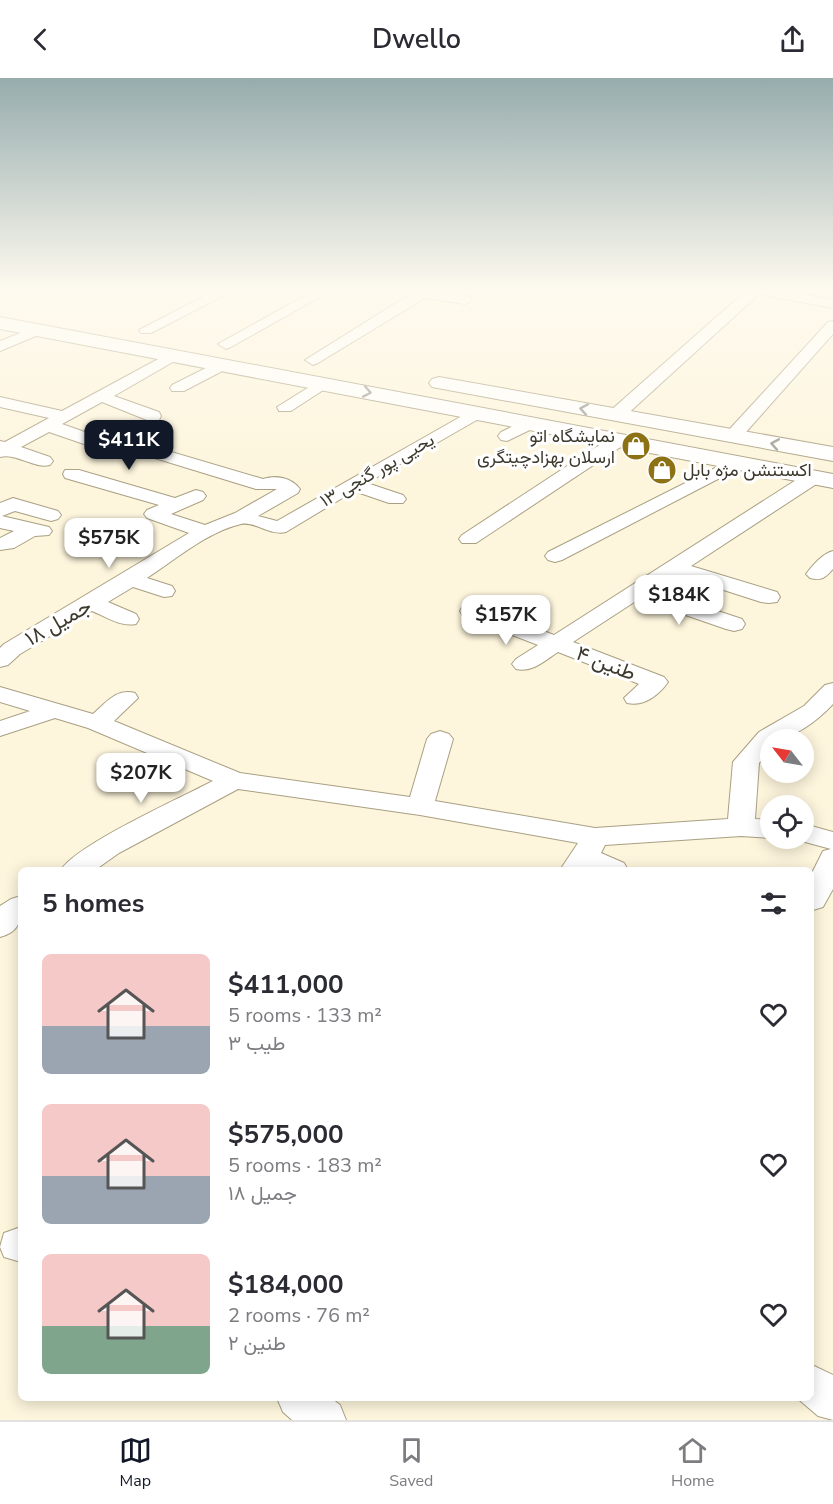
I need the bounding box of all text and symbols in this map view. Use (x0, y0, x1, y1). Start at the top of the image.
text: Dwello (372, 21, 461, 58)
icon: back (24, 23, 57, 56)
icon: share (776, 23, 809, 56)
one-way arrow (362, 385, 372, 398)
one-way arrow (579, 403, 589, 416)
pin: $411K (87, 420, 171, 471)
place label: نمایشگاه اتو ارسلان بهزادچیتگری (477, 424, 615, 469)
text: $411K (98, 426, 160, 453)
street label: یحیی پور گنجی ۱۳ (315, 428, 439, 512)
shop icon: نمایشگاه اتو ارسلان بهزادچیتگری (620, 430, 652, 462)
one-way arrow (771, 438, 781, 451)
shop icon: اکستنشن مژه بابل (646, 454, 678, 486)
place label: اکستنشن مژه بابل (683, 458, 812, 482)
pin: $575K (67, 518, 151, 569)
text: $575K (78, 524, 140, 551)
pin: $184K (637, 575, 721, 626)
text: $184K (648, 581, 710, 608)
street label: جمیل ۱۸ (20, 592, 96, 652)
pin: $157K (464, 595, 548, 646)
text: $157K (475, 601, 537, 628)
street label: طنین ۴ (572, 639, 640, 687)
north arrow (760, 729, 814, 783)
map controls (760, 729, 814, 849)
pin: $207K (99, 753, 183, 804)
text: $207K (110, 759, 172, 786)
button: locate (760, 795, 814, 849)
text: 5 homes (42, 886, 144, 921)
icon: filters (757, 887, 790, 920)
text: $411,000 (228, 967, 344, 1002)
icon: home (90, 978, 162, 1050)
icon: heart (757, 998, 790, 1031)
text: 5 rooms · 133 m² (228, 1002, 382, 1029)
text: طیب ۳ (228, 1030, 285, 1057)
text: $575,000 (228, 1117, 344, 1152)
icon: home (90, 1128, 162, 1200)
icon: heart (757, 1148, 790, 1181)
text: 5 rooms · 183 m² (228, 1152, 382, 1179)
text: جمیل ۱۸ (228, 1180, 297, 1207)
text: $184,000 (228, 1267, 344, 1302)
icon: home (90, 1278, 162, 1350)
icon: heart (757, 1298, 790, 1331)
text: 2 rooms · 76 m² (228, 1302, 370, 1329)
text: طنین ۲ (228, 1330, 286, 1357)
tab: Map (119, 1434, 152, 1492)
tab: Saved (389, 1434, 433, 1492)
tab: Home (671, 1434, 714, 1492)

